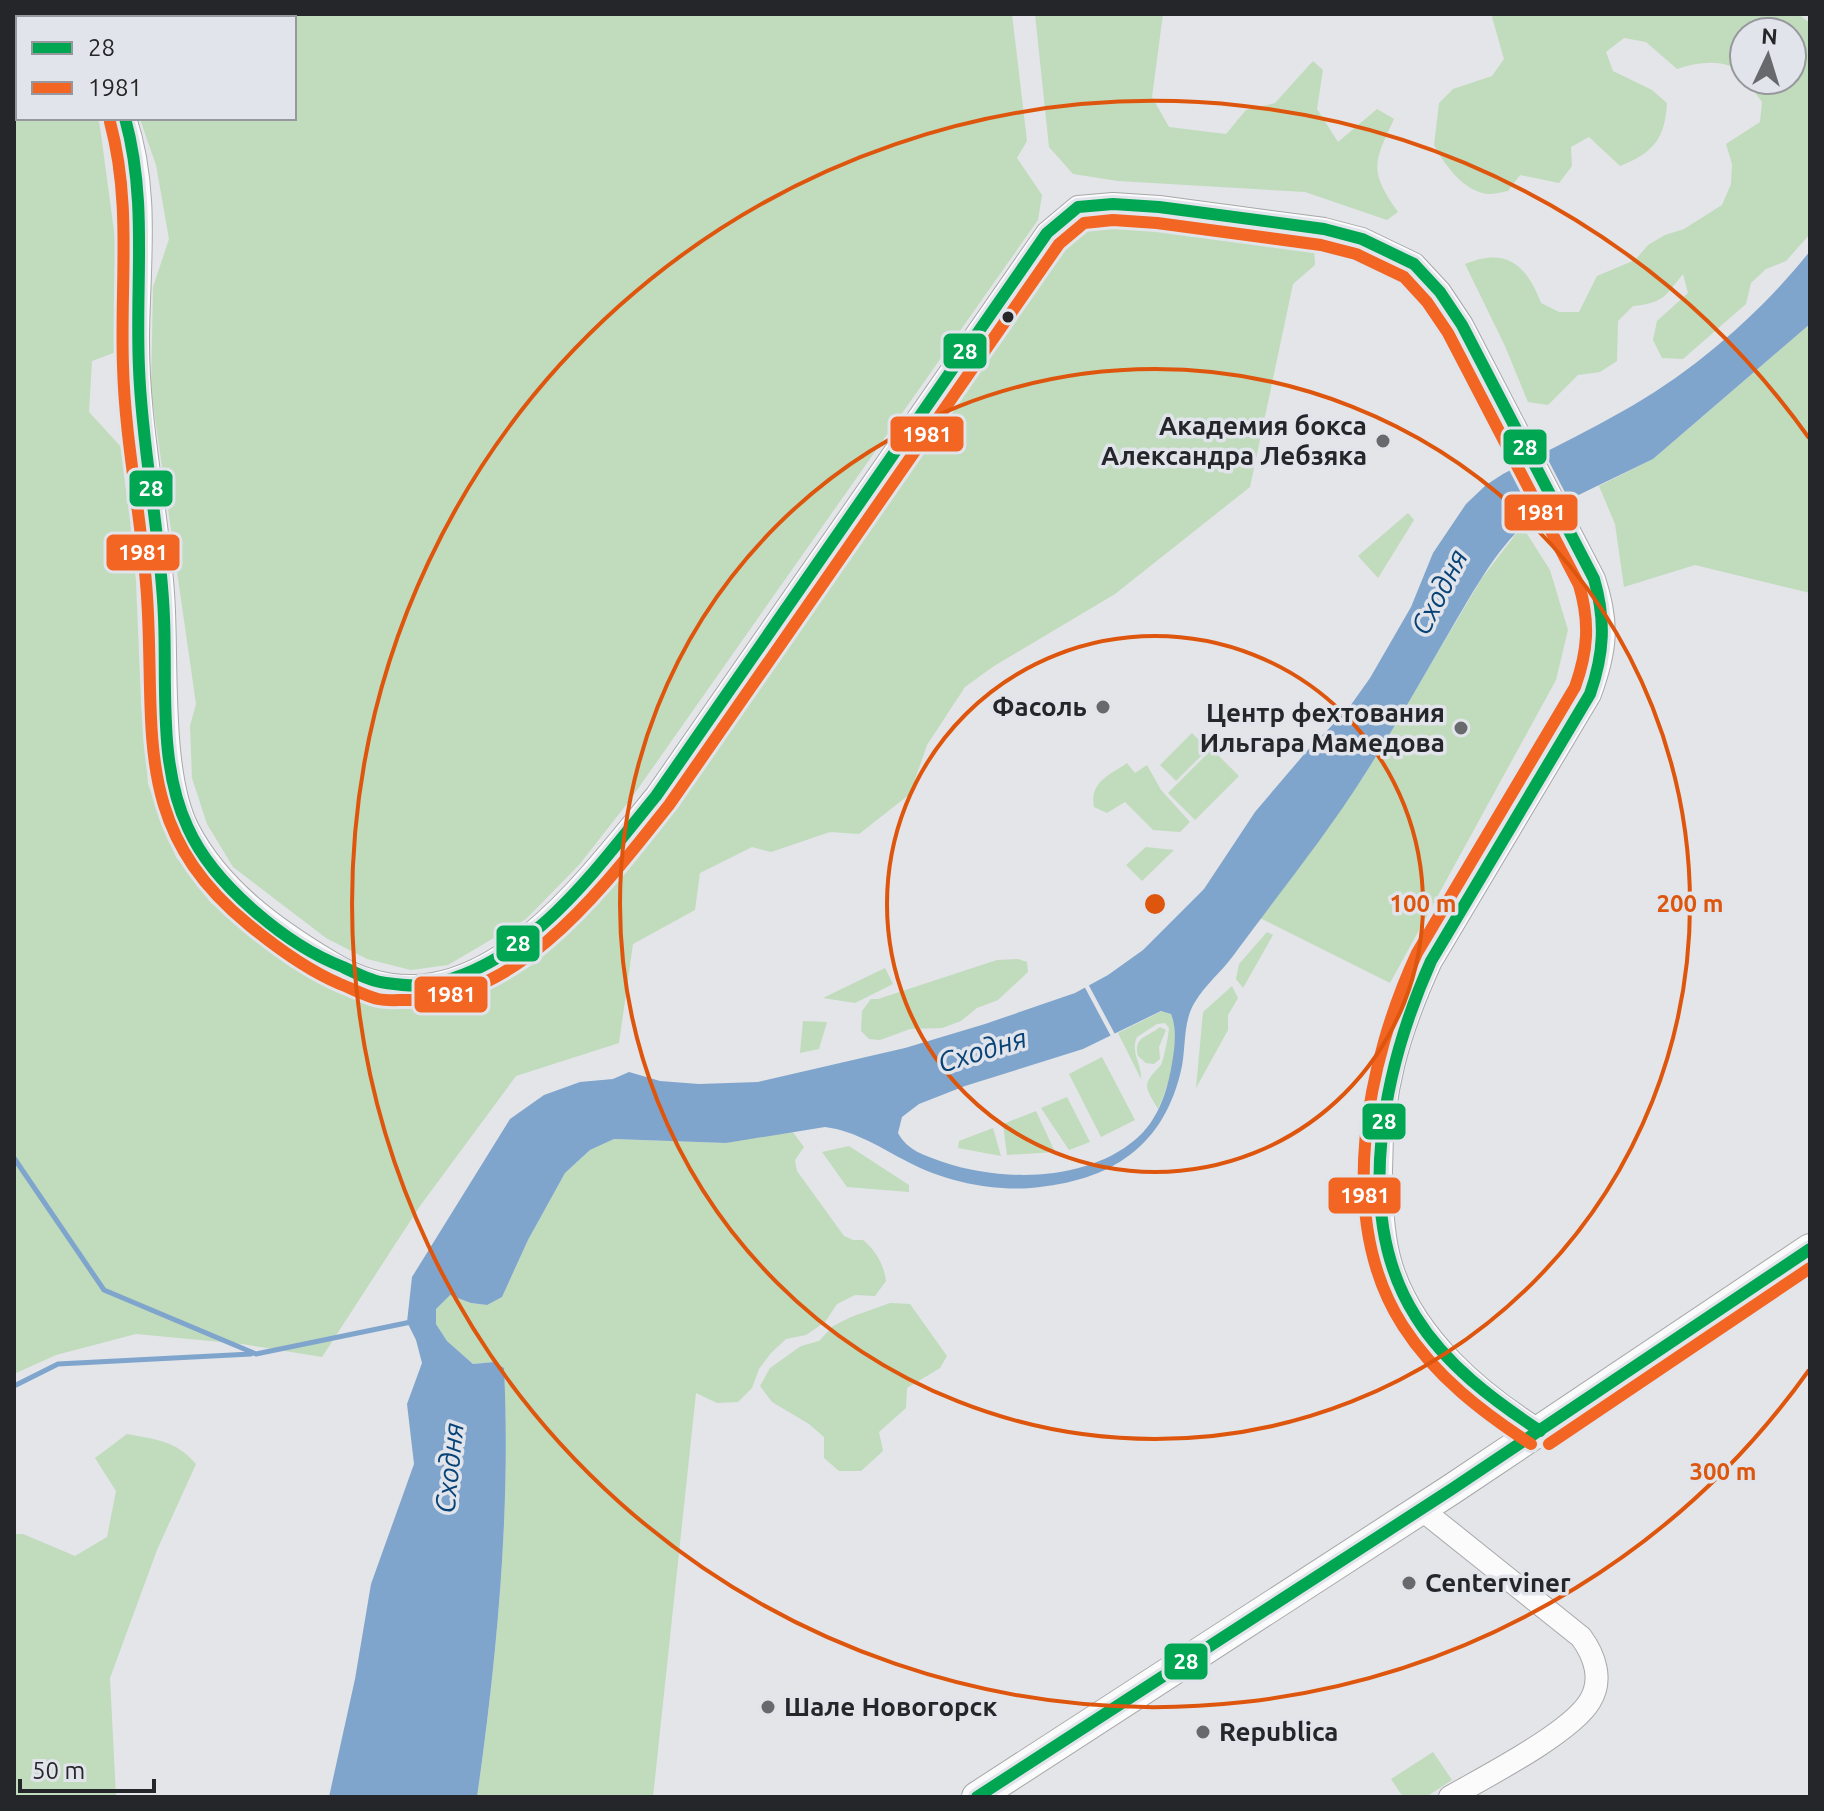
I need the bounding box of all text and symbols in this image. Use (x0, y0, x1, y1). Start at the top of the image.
legend (16, 16, 296, 120)
north arrow (1728, 16, 1808, 96)
text: N (1760, 23, 1778, 49)
text: 28 (88, 34, 115, 61)
text: 1981 (88, 74, 142, 101)
unlabelled marker (1000, 309, 1016, 325)
line badge: 28 (942, 332, 988, 370)
text: 28 (953, 338, 977, 363)
place label: Академия бокса Александра Лебзяка (1101, 411, 1367, 470)
line badge: 1981 (889, 415, 965, 453)
text: 1981 (902, 421, 952, 446)
line badge: 28 (1502, 428, 1548, 466)
marker: Академия бокса Александра Лебзяка (1374, 432, 1392, 450)
text: 28 (1513, 434, 1537, 459)
line badge: 28 (128, 469, 174, 508)
text: 28 (139, 475, 163, 500)
line badge: 1981 (1503, 493, 1579, 532)
text: 1981 (1516, 499, 1566, 524)
line badge: 1981 (105, 533, 181, 572)
text: 1981 (118, 539, 168, 564)
water label: Сходня (1404, 544, 1473, 639)
place label: Фасоль (992, 692, 1087, 721)
marker: Фасоль (1094, 698, 1112, 716)
place label: Центр фехтования Ильгара Мамедова (1200, 698, 1445, 757)
marker: Центр фехтования Ильгара Мамедова (1452, 719, 1470, 737)
centre of rings (1141, 890, 1169, 918)
text: 100 m (1390, 890, 1456, 917)
text: 200 m (1657, 890, 1723, 917)
line badge: 28 (495, 924, 541, 963)
text: 28 (506, 930, 530, 955)
line badge: 1981 (413, 975, 489, 1014)
text: 1981 (426, 981, 476, 1006)
water label: Сходня (934, 1021, 1030, 1078)
line badge: 28 (1361, 1102, 1407, 1141)
text: 28 (1372, 1108, 1396, 1133)
line badge: 1981 (1327, 1176, 1402, 1215)
text: 1981 (1340, 1182, 1390, 1207)
water label: Сходня (428, 1421, 469, 1515)
text: 300 m (1690, 1458, 1756, 1485)
place label: Centerviner (1425, 1568, 1571, 1597)
marker: Centerviner (1400, 1574, 1418, 1592)
line badge: 28 (1163, 1642, 1209, 1681)
text: 28 (1174, 1648, 1198, 1673)
place label: Шале Новогорск (784, 1692, 997, 1721)
marker: Шале Новогорск (759, 1698, 777, 1716)
place label: Republica (1219, 1717, 1338, 1746)
marker: Republica (1194, 1723, 1212, 1741)
scale bar (20, 1743, 154, 1793)
text: 50 m (32, 1757, 85, 1784)

